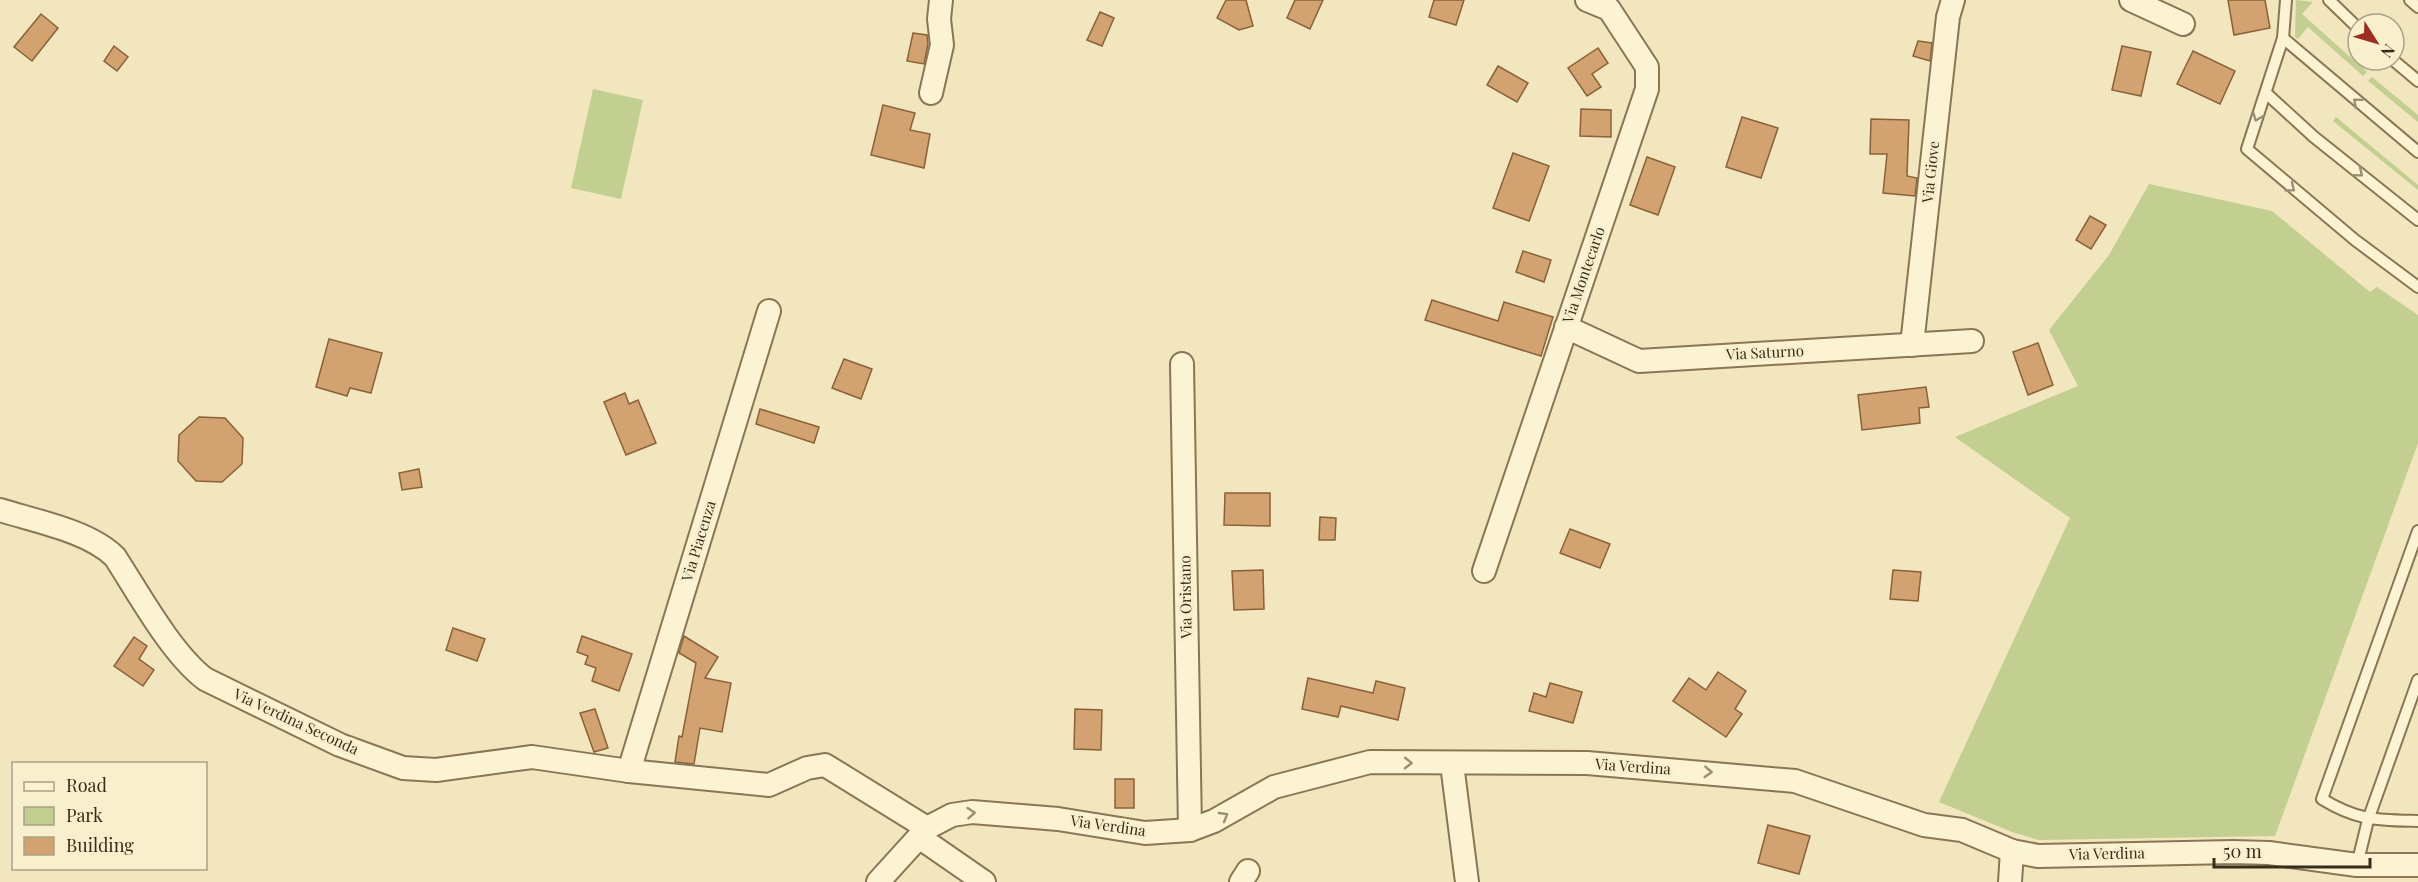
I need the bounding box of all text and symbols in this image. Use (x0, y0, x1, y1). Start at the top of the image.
north arrow (2346, 12, 2406, 72)
text: N (2376, 40, 2400, 63)
one-way arrow (2353, 98, 2364, 109)
one-way arrow (2252, 111, 2264, 122)
street label: Via Giove (1917, 140, 1943, 205)
one-way arrow (2352, 166, 2363, 177)
one-way arrow (2284, 180, 2295, 191)
street label: Via Montecarlo (1557, 224, 1609, 327)
street label: Via Saturno (1725, 340, 1804, 364)
street label: Via Piacenza (676, 497, 720, 585)
street label: Via Oristano (1174, 555, 1196, 640)
street label: Via Verdina Seconda (230, 683, 363, 759)
street label: Via Verdina (1593, 753, 1672, 779)
one-way arrow (1404, 757, 1413, 769)
legend (12, 762, 207, 870)
one-way arrow (1703, 766, 1712, 779)
text: Road (66, 773, 107, 797)
text: Park (66, 803, 103, 827)
one-way arrow (966, 807, 975, 820)
street label: Via Verdina (1068, 810, 1148, 840)
one-way arrow (1218, 811, 1228, 823)
scale bar (2214, 831, 2370, 869)
text: Building (66, 833, 134, 857)
text: 50 m (2223, 839, 2262, 863)
street label: Via Verdina (2068, 842, 2146, 864)

